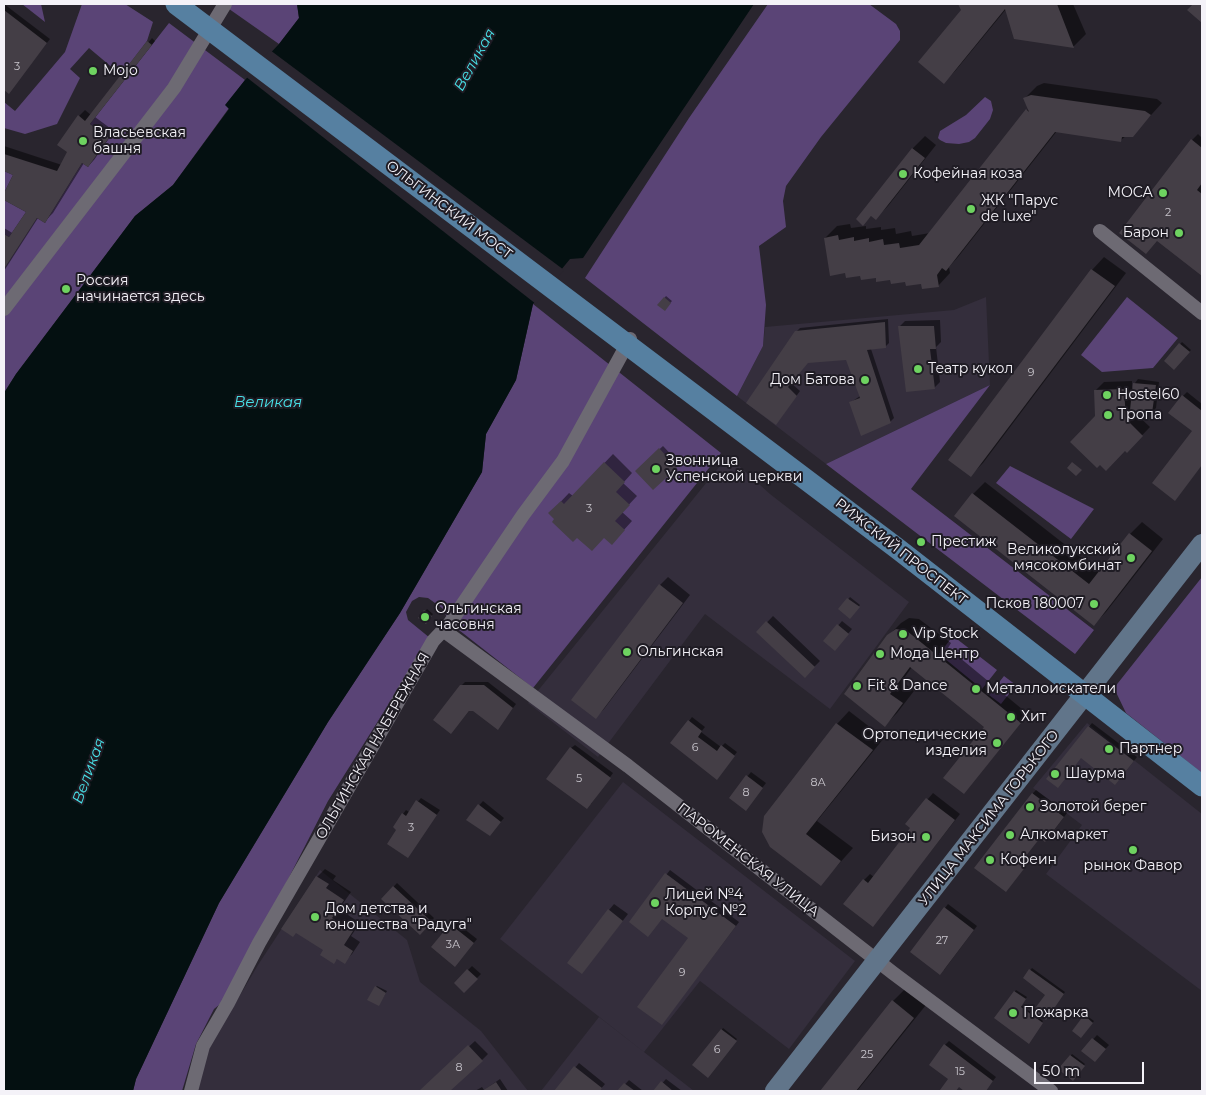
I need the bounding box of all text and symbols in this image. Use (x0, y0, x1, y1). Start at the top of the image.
water label: Великая (451, 26, 499, 94)
house number: 3 (14, 60, 20, 74)
place label: Mojo (103, 63, 138, 79)
marker: Mojo (87, 65, 99, 77)
place label: Власьевская башня (93, 125, 186, 158)
marker: Власьевская башня (77, 135, 89, 147)
street label: ОЛЬГИНСКИЙ МОСТ (383, 157, 515, 263)
place label: Кофейная коза (913, 166, 1023, 182)
marker: Кофейная коза (897, 168, 909, 180)
place label: МОСА (1107, 185, 1153, 201)
marker: МОСА (1157, 187, 1169, 199)
place label: ЖК "Парус de luxe" (981, 193, 1058, 226)
marker: ЖК "Парус de luxe" (965, 203, 977, 215)
house number: 2 (1165, 206, 1171, 220)
place label: Барон (1123, 225, 1169, 241)
marker: Барон (1173, 227, 1185, 239)
place label: Россия начинается здесь (76, 273, 205, 306)
marker: Россия начинается здесь (60, 283, 72, 295)
place label: Театр кукол (928, 361, 1013, 377)
marker: Театр кукол (912, 363, 924, 375)
house number: 9 (1028, 366, 1034, 380)
place label: Дом Батова (770, 372, 855, 388)
marker: Дом Батова (859, 374, 871, 386)
place label: Hostel60 (1117, 387, 1179, 403)
marker: Hostel60 (1101, 389, 1113, 401)
water label: Великая (234, 394, 302, 412)
place label: Тропа (1118, 407, 1162, 423)
marker: Тропа (1102, 409, 1114, 421)
place label: Звонница Успенской церкви (666, 453, 802, 486)
marker: Звонница Успенской церкви (650, 463, 662, 475)
street label: РИЖСКИЙ ПРОСПЕКТ (832, 495, 970, 609)
house number: 3 (586, 502, 592, 516)
place label: Престиж (931, 534, 996, 550)
marker: Престиж (915, 536, 927, 548)
place label: Великолукский мясокомбинат (1007, 542, 1121, 574)
marker: Великолукский мясокомбинат (1125, 552, 1137, 564)
place label: Псков 180007 (986, 596, 1084, 612)
marker: Псков 180007 (1088, 598, 1100, 610)
place label: Ольгинская часовня (435, 601, 522, 634)
marker: Ольгинская часовня (419, 611, 431, 623)
place label: Vip Stock (913, 626, 978, 642)
marker: Vip Stock (897, 628, 909, 640)
place label: Ольгинская (637, 644, 724, 660)
marker: Ольгинская (621, 646, 633, 658)
place label: Мода Центр (890, 646, 979, 662)
marker: Мода Центр (874, 648, 886, 660)
street label: ОЛЬГИНСКАЯ НАБЕРЕЖНАЯ (313, 650, 433, 842)
place label: Fit & Dance (867, 678, 947, 694)
marker: Fit & Dance (851, 680, 863, 692)
place label: Металлоискатели (986, 681, 1116, 697)
marker: Металлоискатели (970, 683, 982, 695)
place label: Хит (1021, 709, 1046, 725)
marker: Хит (1005, 711, 1017, 723)
place label: Ортопедические изделия (863, 727, 987, 760)
street label: УЛИЦА МАКСИМА ГОРЬКОГО (915, 727, 1063, 909)
water label: Великая (69, 736, 109, 806)
marker: Ортопедические изделия (991, 737, 1003, 749)
house number: 6 (692, 741, 698, 755)
place label: Партнер (1119, 741, 1182, 757)
marker: Партнер (1103, 743, 1115, 755)
place label: Шаурма (1065, 766, 1125, 782)
marker: Шаурма (1049, 768, 1061, 780)
house number: 5 (576, 772, 582, 786)
house number: 8А (810, 776, 826, 790)
house number: 8 (742, 786, 750, 800)
place label: Золотой берег (1040, 799, 1146, 815)
street label: ПАРОМЕНСКАЯ УЛИЦА (674, 800, 822, 920)
marker: Золотой берег (1024, 801, 1036, 813)
house number: 3 (408, 821, 414, 835)
place label: Алкомаркет (1020, 827, 1108, 843)
place label: Бизон (870, 829, 916, 845)
marker: Алкомаркет (1004, 829, 1016, 841)
marker: Бизон (920, 831, 932, 843)
marker: рынок Фавор (1127, 844, 1139, 856)
place label: Кофеин (1000, 852, 1057, 868)
marker: Кофеин (984, 854, 996, 866)
place label: рынок Фавор (1084, 858, 1182, 874)
place label: Лицей №4 Корпус №2 (665, 887, 747, 920)
marker: Лицей №4 Корпус №2 (649, 897, 661, 909)
place label: Дом детства и юношества "Радуга" (325, 901, 472, 934)
marker: Дом детства и юношества "Радуга" (309, 911, 321, 923)
house number: 27 (936, 934, 948, 948)
house number: 3А (446, 938, 460, 952)
house number: 9 (679, 966, 685, 980)
place label: Пожарка (1023, 1005, 1089, 1021)
marker: Пожарка (1007, 1007, 1019, 1019)
house number: 6 (714, 1043, 720, 1057)
house number: 25 (861, 1048, 873, 1062)
scale bar (1036, 1052, 1146, 1084)
house number: 8 (455, 1061, 463, 1075)
text: 50 m (1042, 1061, 1080, 1080)
house number: 15 (955, 1065, 965, 1079)

